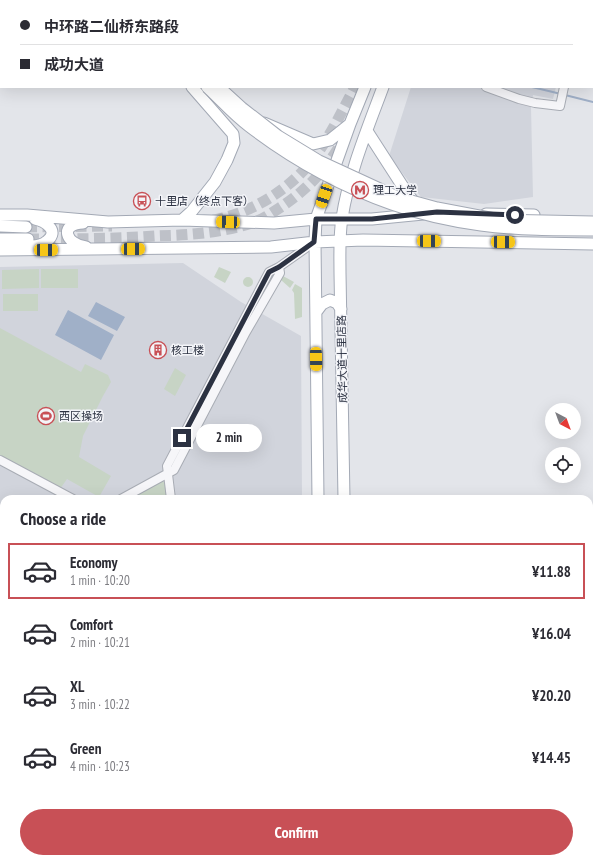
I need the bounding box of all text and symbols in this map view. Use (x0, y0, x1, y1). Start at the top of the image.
text: 中环路二仙桥东路段 (44, 17, 179, 36)
text: 成功大道 (44, 55, 104, 74)
metro station icon: 理工大学 (350, 180, 370, 200)
car (314, 183, 334, 209)
place label: 理工大学 (373, 183, 417, 197)
bus stop icon: 十里店（终点下客） (132, 191, 152, 211)
place label: 十里店（终点下客） (155, 194, 254, 208)
route start (506, 206, 524, 224)
car (216, 216, 240, 228)
car (417, 235, 441, 247)
car (491, 236, 515, 248)
car (121, 243, 145, 255)
car (34, 244, 58, 256)
street label: 成华大道十里店路 (334, 315, 350, 403)
building icon: 核工楼 (148, 340, 168, 360)
place label: 核工楼 (171, 343, 204, 357)
car (310, 347, 322, 371)
north arrow (545, 403, 581, 439)
map controls (545, 403, 581, 483)
sports icon: 西区操场 (36, 406, 56, 426)
place label: 西区操场 (59, 409, 103, 423)
callout: 2 min (196, 424, 262, 452)
route end (173, 429, 191, 447)
text: 2 min (216, 429, 242, 446)
button: locate (545, 447, 581, 483)
text: Choose a ride (20, 507, 106, 530)
icon: car (22, 553, 58, 589)
text: Economy (70, 553, 118, 572)
text: ¥11.88 (532, 562, 571, 581)
text: 1 min · 10:20 (70, 572, 130, 589)
icon: car (22, 615, 58, 651)
text: Comfort (70, 615, 113, 634)
text: ¥16.04 (532, 624, 571, 643)
text: 2 min · 10:21 (70, 634, 130, 651)
icon: car (22, 677, 58, 713)
text: XL (70, 677, 84, 696)
text: ¥20.20 (532, 686, 571, 705)
text: 3 min · 10:22 (70, 696, 130, 713)
icon: car (22, 739, 58, 775)
text: Green (70, 739, 102, 758)
text: ¥14.45 (532, 748, 571, 767)
text: 4 min · 10:23 (70, 758, 130, 775)
button: Confirm (20, 809, 573, 855)

